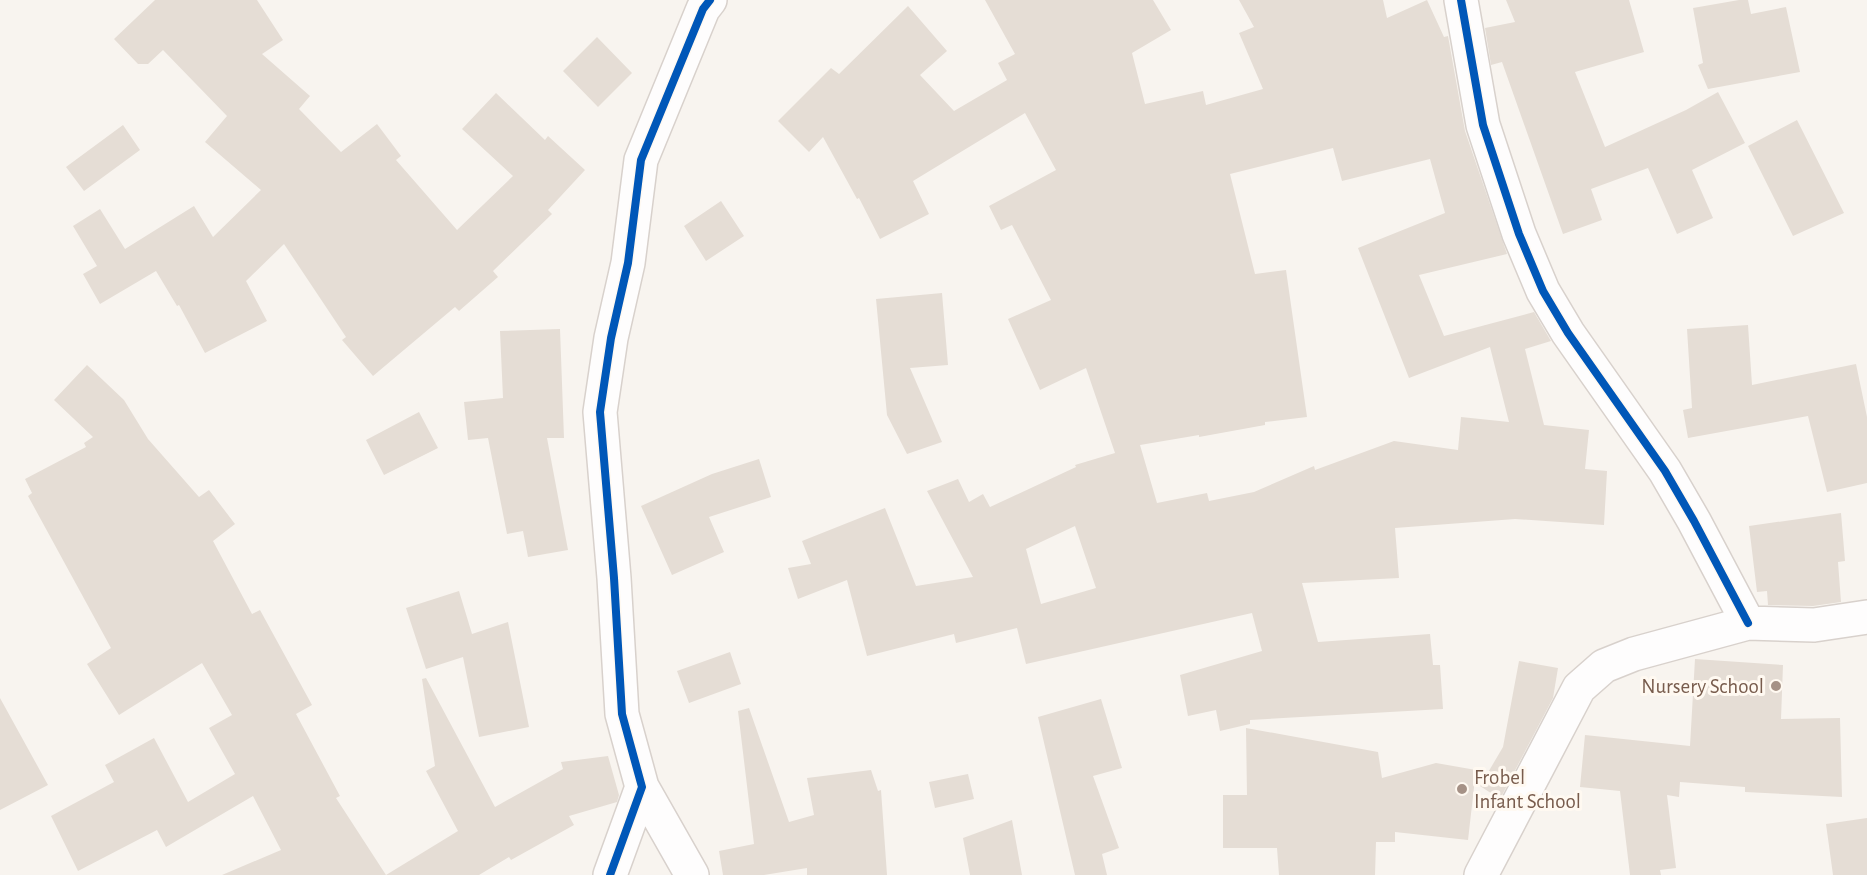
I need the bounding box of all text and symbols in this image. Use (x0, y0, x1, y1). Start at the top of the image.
place label: Nursery School (1641, 676, 1764, 697)
marker: Nursery School (1769, 679, 1783, 693)
place label: Frobel Infant School (1474, 767, 1581, 812)
marker: Frobel Infant School (1455, 782, 1469, 796)

